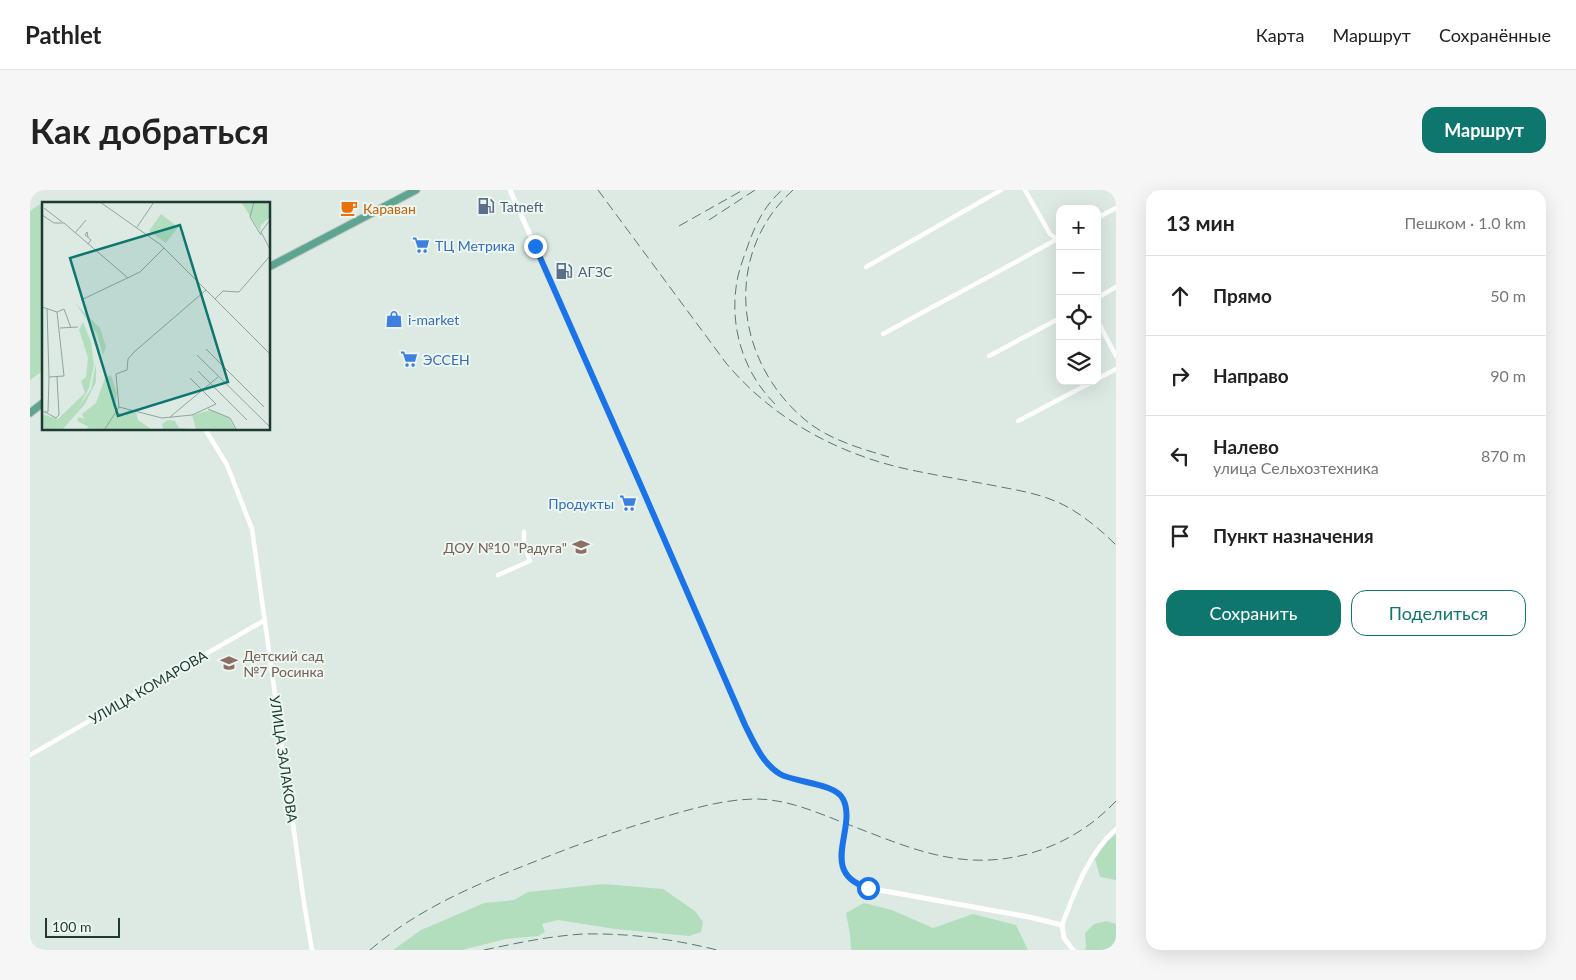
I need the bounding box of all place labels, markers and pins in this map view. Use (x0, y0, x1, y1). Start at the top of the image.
fuel station icon: Tatneft (476, 196, 496, 216)
cafe icon: Караван (339, 198, 359, 218)
place label: Tatneft (500, 198, 544, 215)
place label: Караван (363, 200, 416, 217)
supermarket icon: ТЦ Метрика (411, 235, 431, 255)
place label: ТЦ Метрика (435, 237, 515, 254)
fuel station icon: АГЗС (554, 261, 574, 281)
place label: АГЗС (578, 263, 613, 280)
shop icon: i-market (384, 309, 404, 329)
place label: i-market (408, 311, 459, 328)
supermarket icon: ЭССЕН (399, 349, 419, 369)
place label: ЭССЕН (423, 351, 470, 368)
supermarket icon: Продукты (618, 493, 638, 513)
place label: Продукты (548, 495, 614, 512)
school or university icon: ДОУ №10 "Радуга" (571, 537, 591, 557)
place label: ДОУ №10 "Радуга" (443, 539, 567, 556)
place label: Детский сад №7 Росинка (243, 647, 324, 680)
school or university icon: Детский сад №7 Росинка (219, 653, 239, 673)

